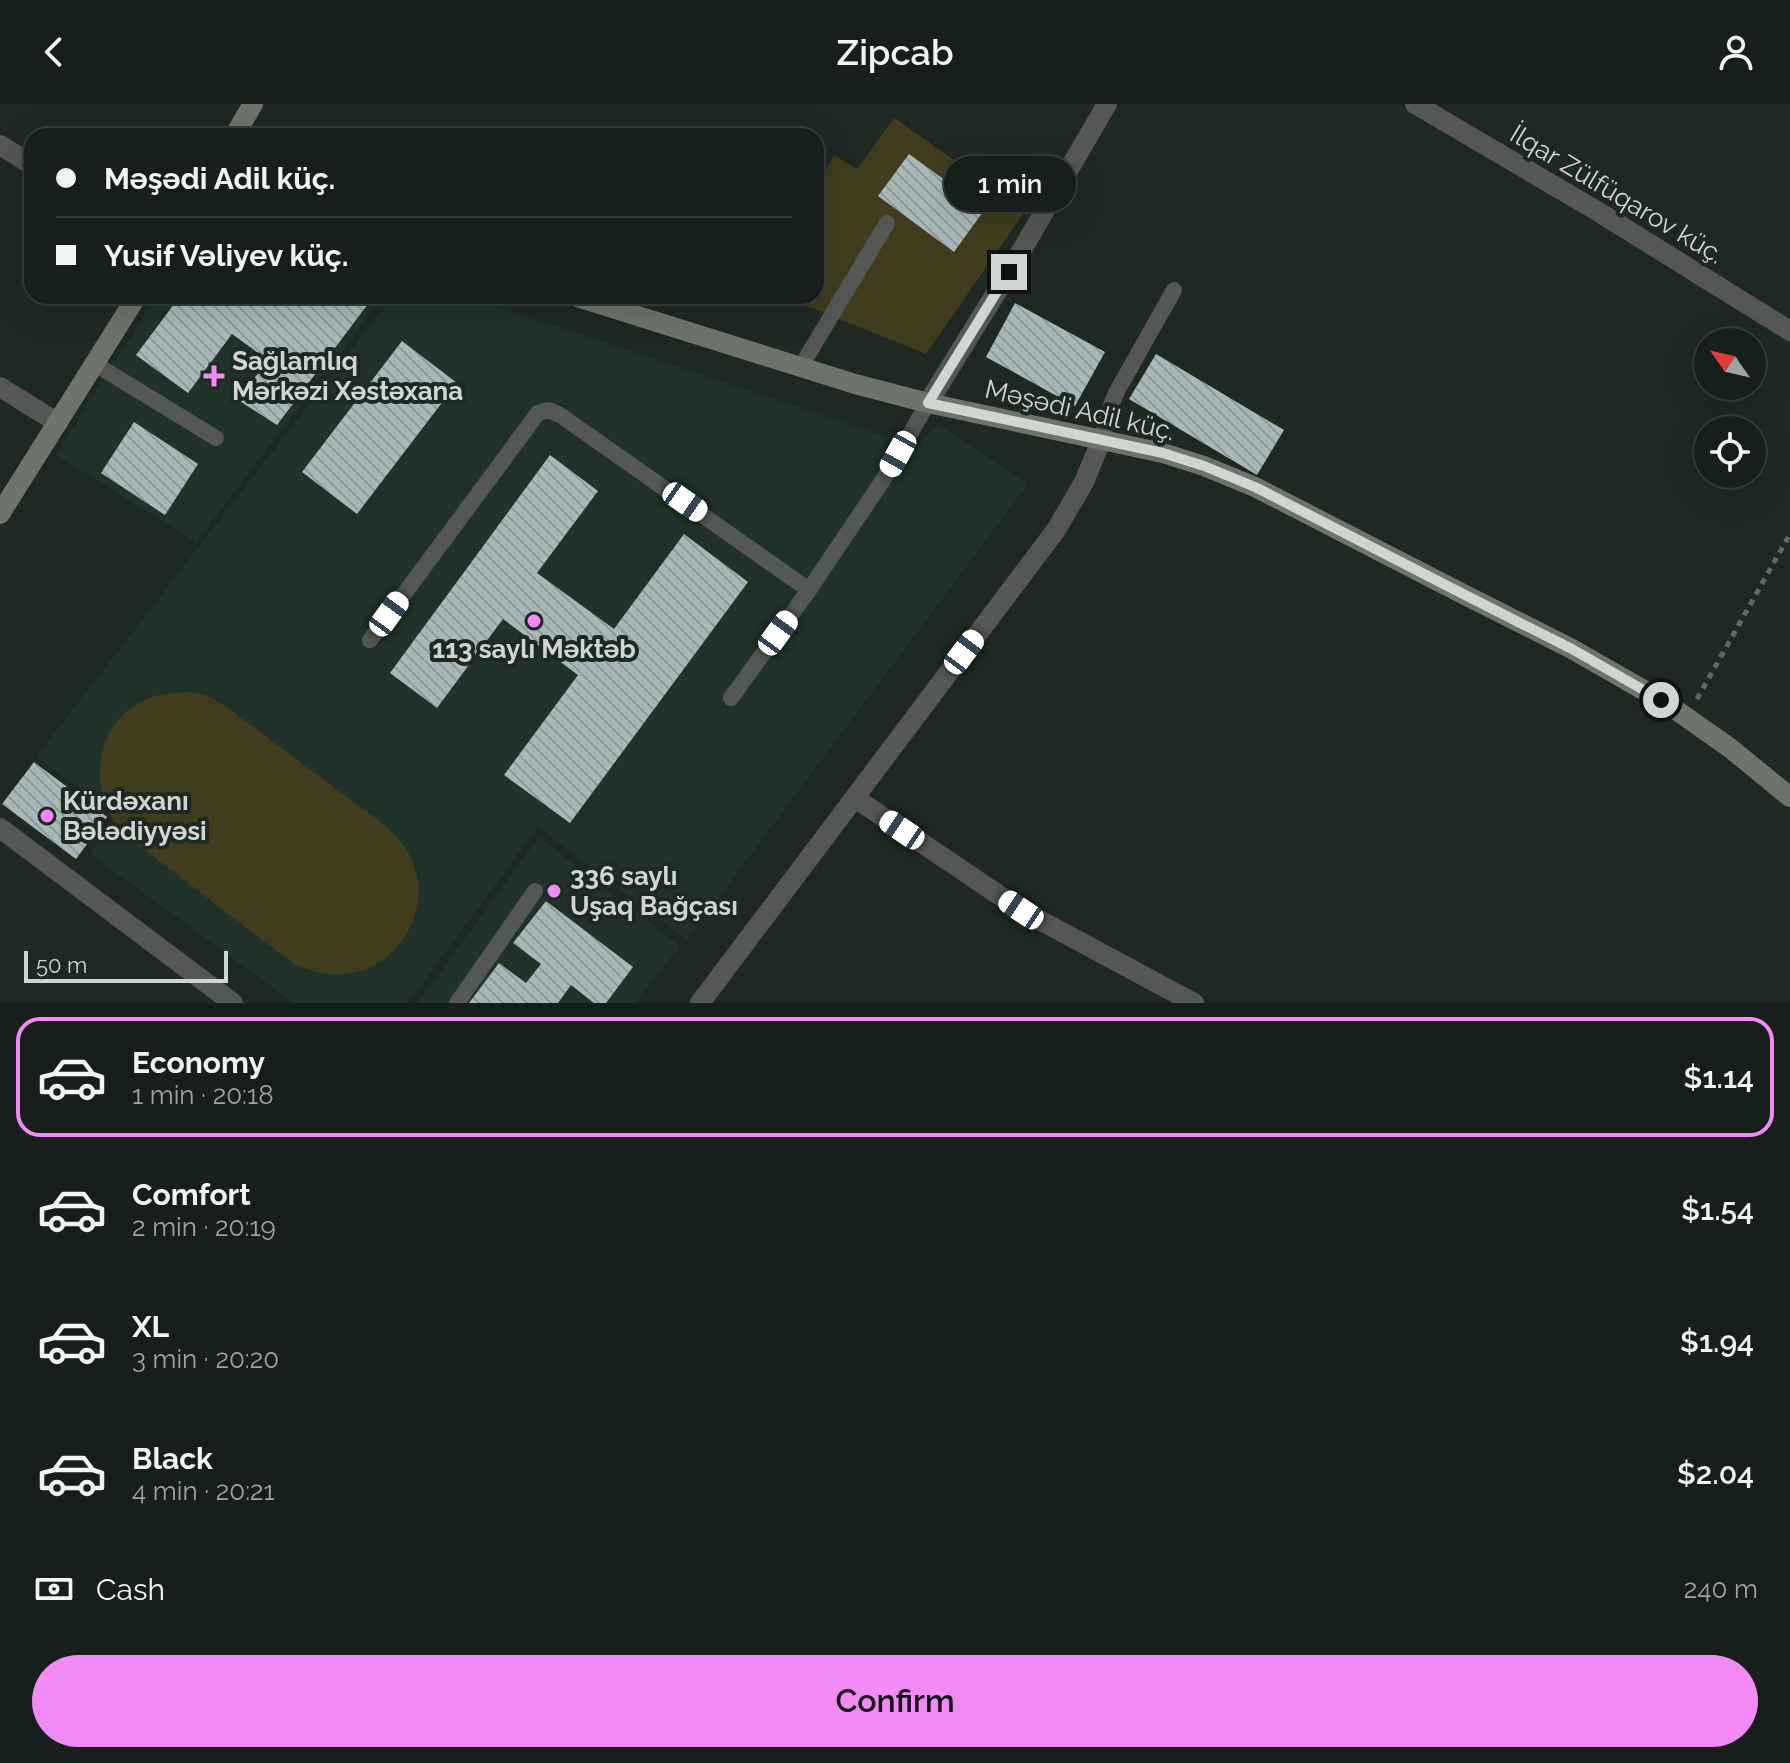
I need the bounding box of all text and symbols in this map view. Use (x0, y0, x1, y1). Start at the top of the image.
icon: back (32, 30, 76, 74)
icon: person (1714, 30, 1758, 74)
text: Zipcab (836, 31, 954, 73)
street label: İlqar Zülfüqarov küç. (1505, 118, 1729, 270)
callout: 1 min (943, 156, 1075, 212)
text: Məşədi Adil küç. (104, 161, 335, 196)
text: 1 min (978, 169, 1042, 199)
text: Yusif Vəliyev küç. (104, 238, 349, 273)
route end (991, 254, 1027, 290)
north arrow (1694, 328, 1766, 400)
map controls (1694, 328, 1766, 488)
place label: Sağlamlıq Mərkəzi Xəstəxana (232, 346, 463, 406)
marker: Sağlamlıq Mərkəzi Xəstəxana (203, 365, 225, 387)
street label: Məşədi Adil küç. (982, 374, 1178, 446)
button: locate (1694, 416, 1766, 488)
car (876, 427, 920, 481)
car (658, 478, 712, 526)
car (365, 588, 413, 640)
car (754, 607, 802, 659)
marker: 113 saylı Məktəb (525, 612, 543, 630)
car (940, 626, 988, 678)
place label: 113 saylı Məktəb (432, 634, 636, 664)
route start (1643, 682, 1679, 718)
place label: Kürdəxanı Bələdiyyəsi (63, 786, 207, 846)
marker: Kürdəxanı Bələdiyyəsi (38, 807, 56, 825)
car (875, 807, 929, 853)
place label: 336 saylı Uşaq Bağçası (570, 861, 738, 921)
marker: 336 saylı Uşaq Bağçası (545, 882, 563, 900)
car (994, 887, 1048, 933)
scale bar (24, 947, 228, 983)
text: 50 m (36, 952, 87, 978)
icon: car (36, 1041, 108, 1113)
text: Economy (132, 1045, 265, 1080)
text: $1.14 (1684, 1060, 1754, 1095)
text: 1 min · 20:18 (132, 1080, 274, 1110)
icon: car (36, 1173, 108, 1245)
text: Comfort (132, 1177, 251, 1212)
text: $1.54 (1681, 1192, 1754, 1227)
text: 2 min · 20:19 (132, 1212, 276, 1242)
icon: car (36, 1305, 108, 1377)
text: XL (132, 1309, 169, 1344)
text: $1.94 (1680, 1324, 1754, 1359)
text: 3 min · 20:20 (132, 1344, 279, 1374)
icon: car (36, 1437, 108, 1509)
text: Black (132, 1441, 213, 1476)
text: $2.04 (1677, 1456, 1754, 1491)
text: 4 min · 20:21 (132, 1476, 275, 1506)
icon: cash (32, 1567, 76, 1611)
text: Cash (96, 1572, 165, 1607)
text: 240 m (1684, 1574, 1758, 1604)
button: Confirm (32, 1655, 1758, 1747)

